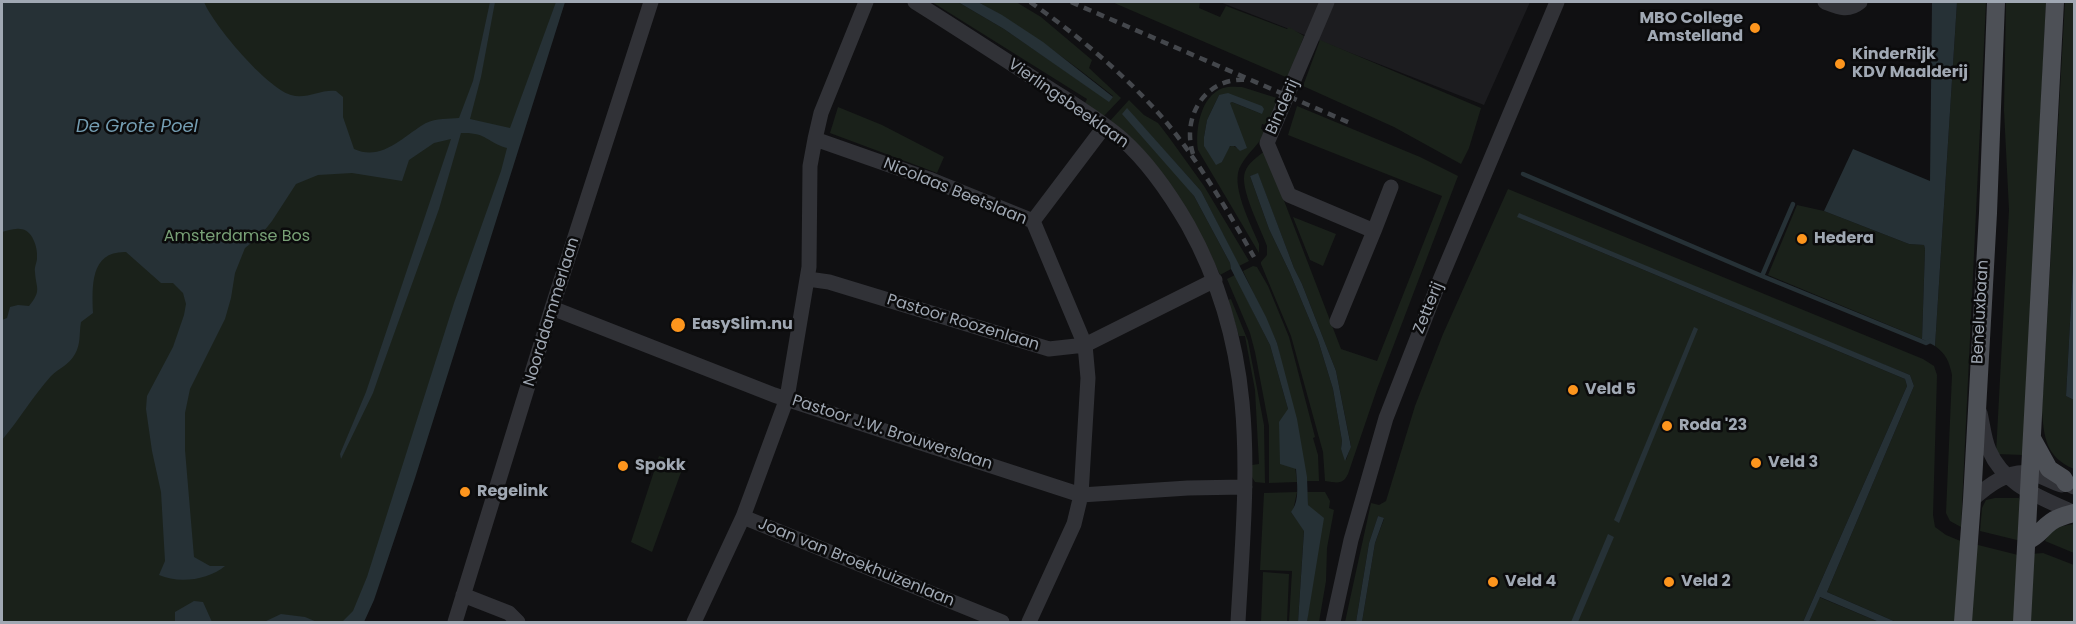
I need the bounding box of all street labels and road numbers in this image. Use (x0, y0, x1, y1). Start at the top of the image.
street label: Vierlingsbeeklaan (1004, 55, 1132, 153)
street label: Binderij (1262, 76, 1304, 138)
street label: Nicolaas Beetslaan (880, 154, 1030, 230)
street label: Noorddammerlaan (520, 235, 584, 389)
street label: Beneluxbaan (1969, 259, 1993, 365)
street label: Zetterij (1410, 279, 1448, 337)
street label: Pastoor Roozenlaan (884, 291, 1042, 355)
street label: Pastoor J.W. Brouwerslaan (789, 392, 995, 474)
street label: Joan van Broekhuizenlaan (755, 515, 957, 611)

